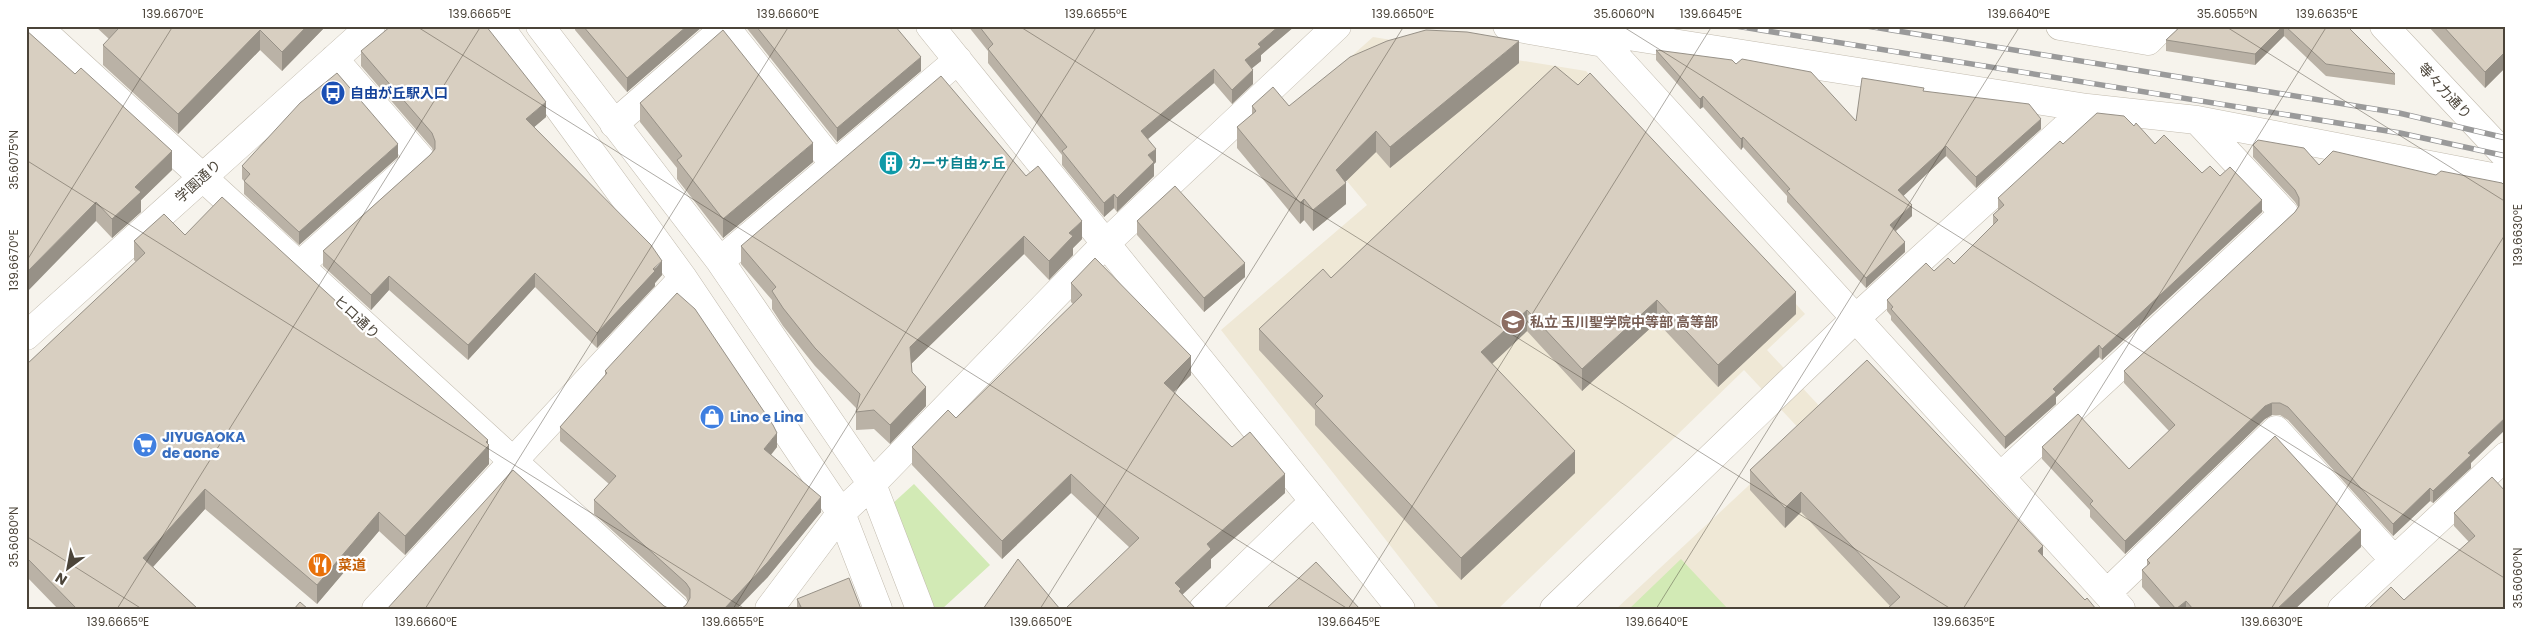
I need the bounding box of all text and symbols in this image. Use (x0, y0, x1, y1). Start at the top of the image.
text: 139.6670°E (142, 5, 204, 22)
text: 139.6665°E (449, 5, 511, 22)
text: 139.6660°E (757, 5, 819, 22)
text: 139.6655°E (1065, 5, 1127, 22)
text: 139.6650°E (1372, 5, 1434, 22)
text: 35.6060°N (1594, 5, 1654, 22)
text: 139.6645°E (1680, 5, 1742, 22)
text: 139.6640°E (1988, 5, 2050, 22)
text: 35.6055°N (2197, 5, 2257, 22)
text: 139.6635°E (2296, 5, 2358, 22)
street label: 等々力通り (2414, 59, 2476, 123)
bus stop icon: 自由が丘駅入口 (320, 80, 346, 106)
place label: 自由が丘駅入口 (350, 83, 448, 103)
text: 35.6075°N (5, 130, 22, 190)
building icon: カーサ自由ヶ丘 (878, 150, 904, 176)
place label: カーサ自由ヶ丘 (908, 153, 1006, 173)
street label: 学園通り (171, 155, 225, 207)
text: 139.6630°E (2509, 204, 2526, 266)
text: 139.6670°E (5, 229, 22, 291)
street label: ヒロ通り (330, 291, 384, 343)
school or university icon: 私立 玉川聖学院中等部 高等部 (1500, 309, 1526, 335)
place label: 私立 玉川聖学院中等部 高等部 (1530, 312, 1718, 332)
shop icon: Lino e Lina (699, 404, 725, 430)
place label: Lino e Lina (730, 407, 803, 427)
place label: JIYUGAOKA de aone (162, 427, 246, 463)
supermarket icon: JIYUGAOKA de aone (132, 432, 158, 458)
text: 35.6080°N (5, 507, 22, 567)
north arrow (42, 542, 92, 592)
text: 35.6060°N (2509, 548, 2526, 608)
restaurant icon: 菜道 (307, 552, 333, 578)
place label: 菜道 (338, 555, 366, 575)
text: N (51, 568, 71, 590)
text: 139.6665°E (87, 613, 149, 630)
text: 139.6660°E (395, 613, 457, 630)
text: 139.6655°E (702, 613, 764, 630)
text: 139.6650°E (1010, 613, 1072, 630)
text: 139.6645°E (1318, 613, 1380, 630)
text: 139.6640°E (1626, 613, 1688, 630)
text: 139.6635°E (1933, 613, 1995, 630)
text: 139.6630°E (2241, 613, 2303, 630)

